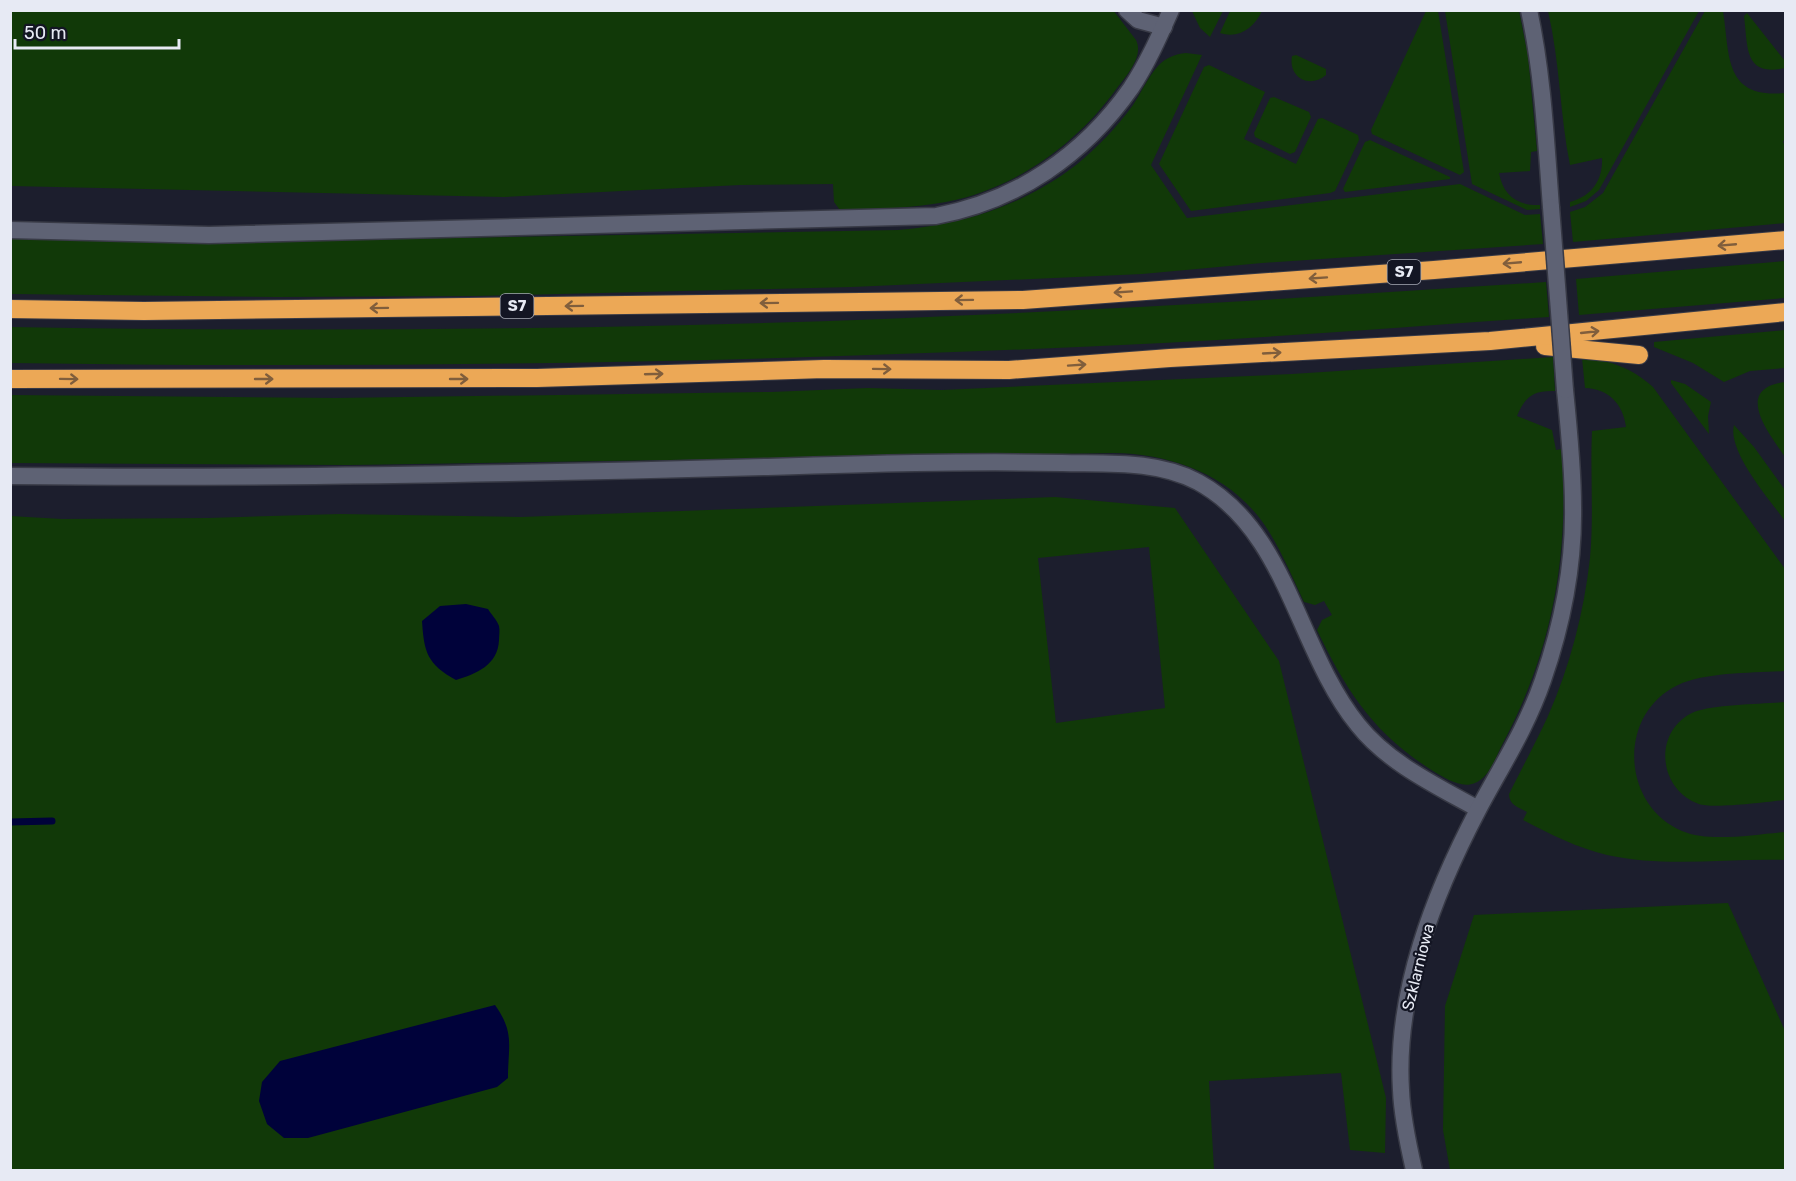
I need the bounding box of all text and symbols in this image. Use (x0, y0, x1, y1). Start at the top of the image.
scale bar (15, 12, 178, 50)
text: 50 m (24, 22, 67, 44)
one-way arrow (1718, 240, 1738, 251)
one-way arrow (1502, 258, 1522, 269)
road number: S7 (1388, 260, 1420, 284)
one-way arrow (1308, 273, 1328, 284)
one-way arrow (1114, 287, 1134, 298)
road number: S7 (500, 294, 534, 318)
one-way arrow (955, 295, 975, 306)
one-way arrow (760, 297, 780, 309)
one-way arrow (565, 300, 585, 311)
one-way arrow (370, 302, 390, 314)
one-way arrow (1579, 326, 1599, 337)
one-way arrow (1261, 347, 1281, 358)
one-way arrow (1067, 359, 1087, 370)
one-way arrow (872, 363, 892, 375)
one-way arrow (643, 369, 663, 380)
one-way arrow (448, 373, 468, 385)
one-way arrow (58, 374, 78, 385)
one-way arrow (253, 374, 273, 385)
street label: Szklarniowa (1398, 921, 1438, 1013)

